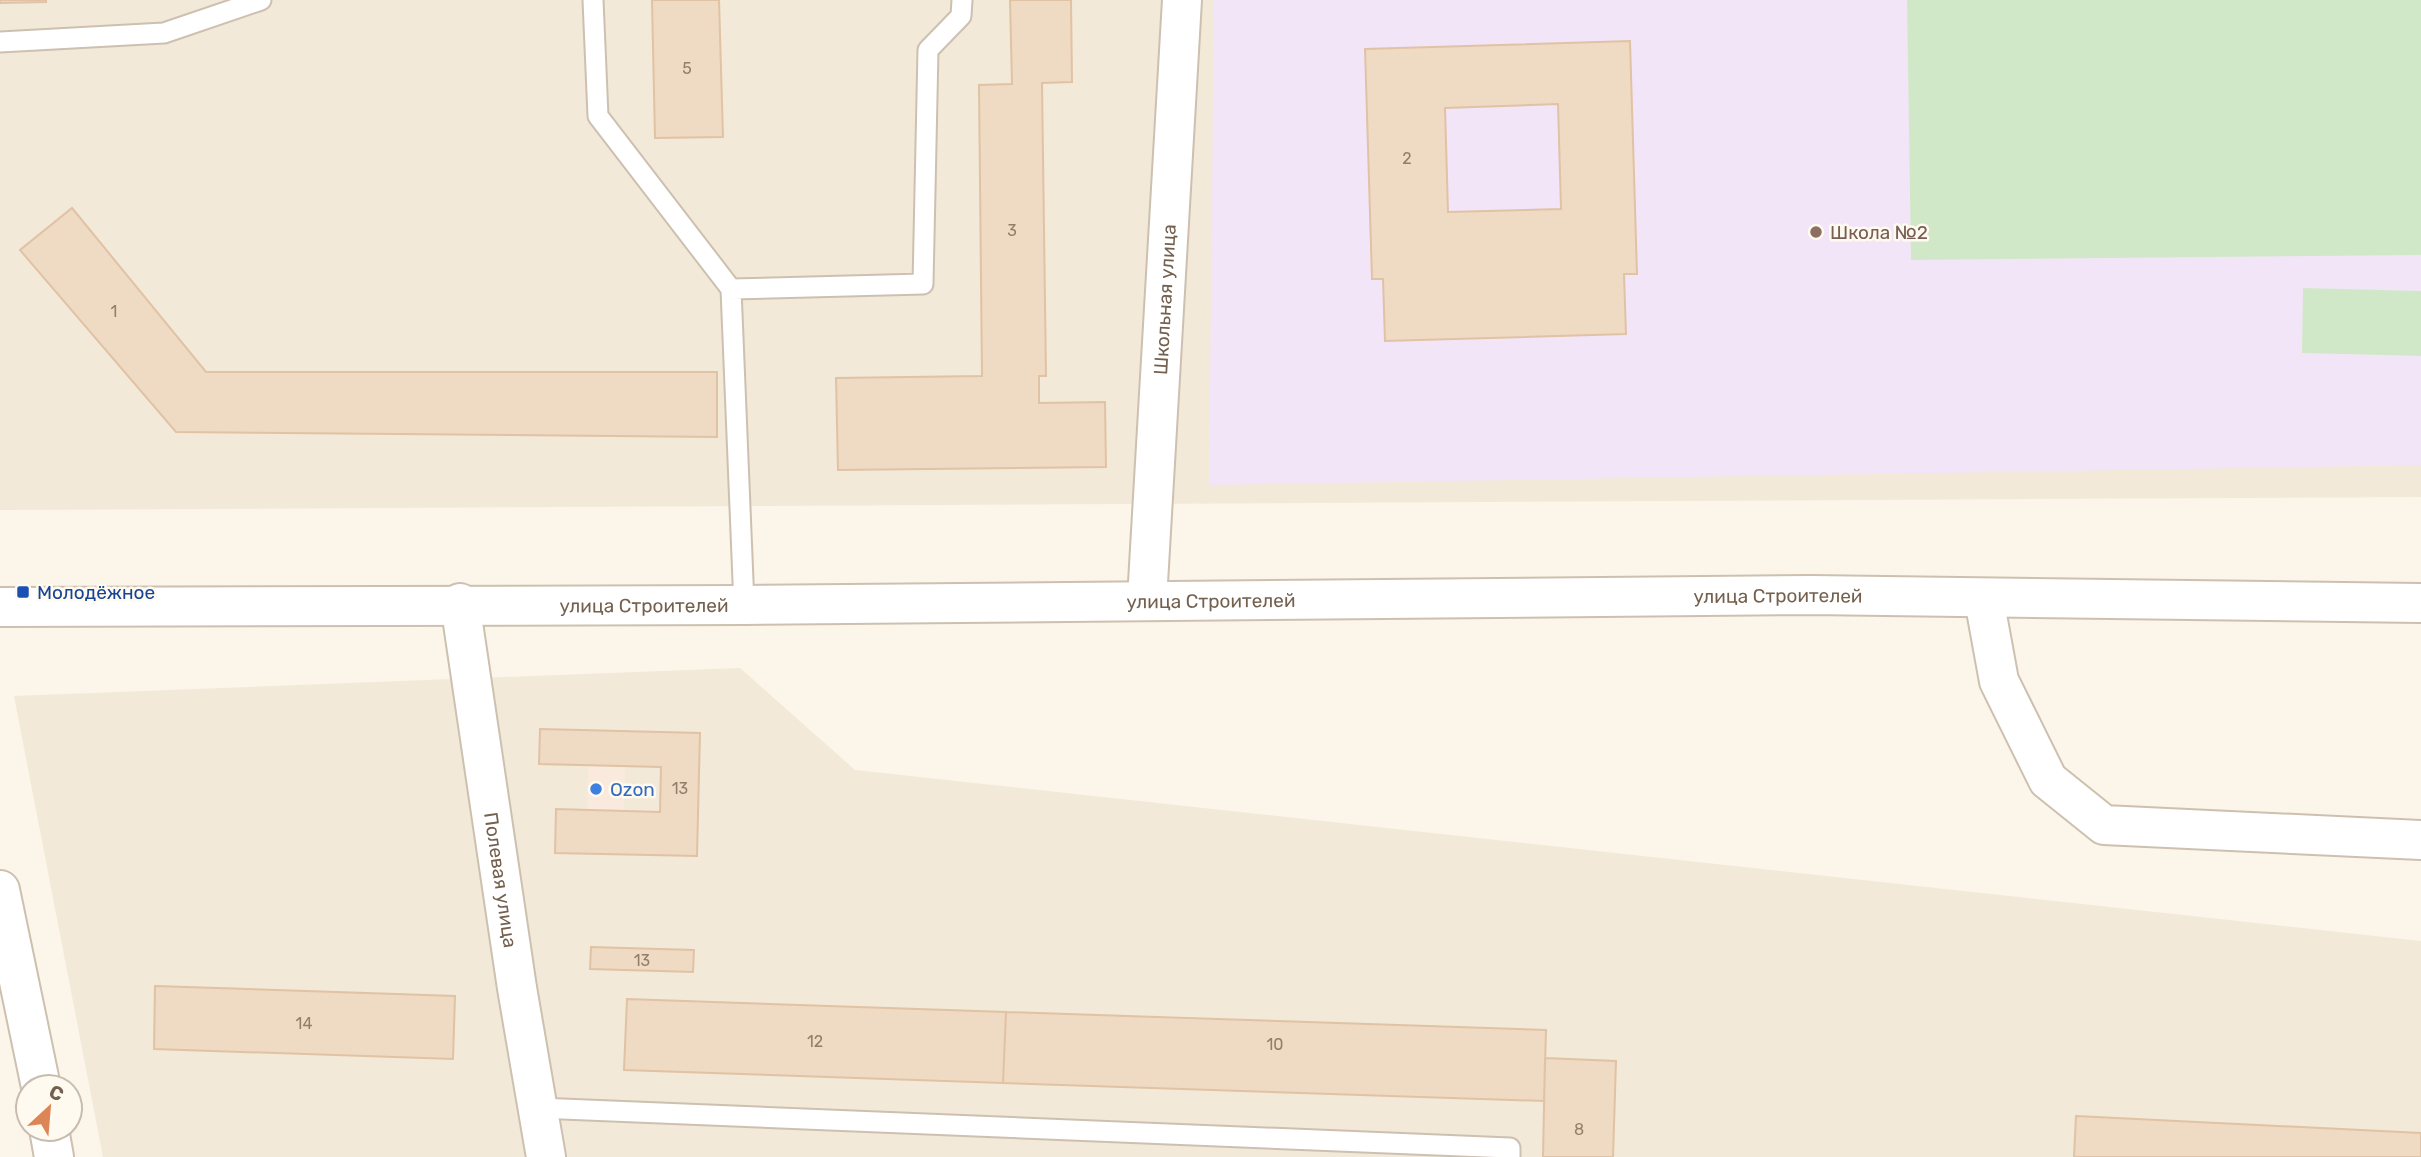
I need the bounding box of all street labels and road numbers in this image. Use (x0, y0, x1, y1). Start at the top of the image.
street label: Школьная улица (1149, 223, 1180, 376)
street label: улица Строителей (1693, 583, 1863, 608)
street label: улица Строителей (1126, 588, 1296, 613)
street label: улица Строителей (559, 594, 729, 617)
street label: Полевая улица (480, 811, 522, 949)

